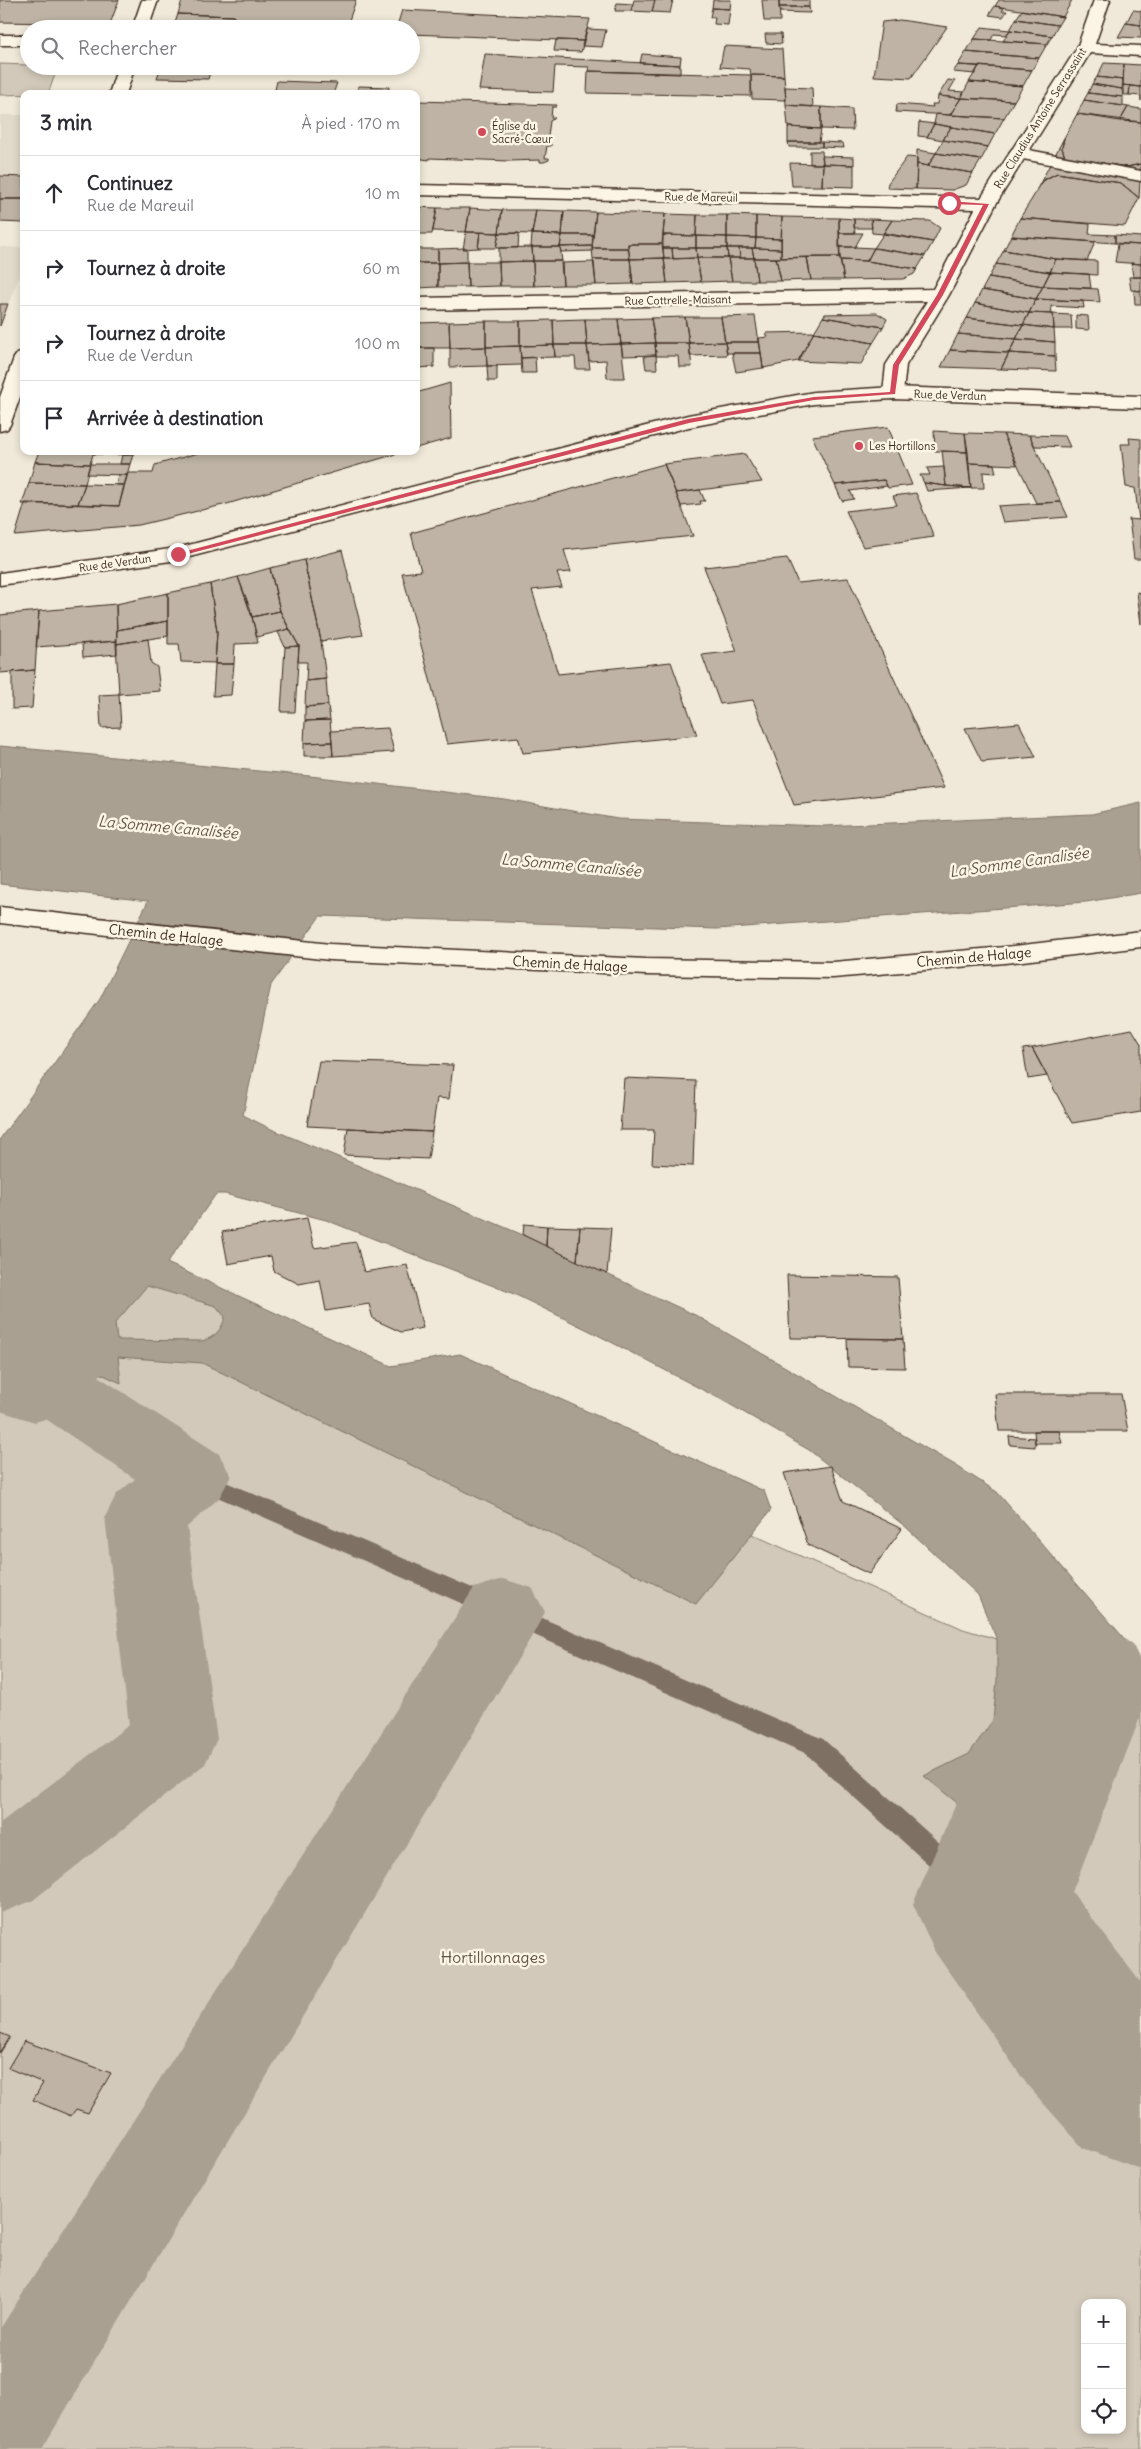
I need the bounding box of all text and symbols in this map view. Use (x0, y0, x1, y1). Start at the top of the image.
search box (20, 20, 420, 75)
icon: search (38, 34, 66, 62)
text: Rechercher (78, 36, 177, 60)
street label: Rue Claudius Antoine Serrassaint (991, 45, 1089, 191)
text: 3 min (40, 109, 92, 136)
text: À pied · 170 m (301, 113, 400, 133)
place label: Église du Sacré-Cœur (492, 118, 553, 146)
marker: Église du Sacré-Cœur (476, 126, 488, 138)
text: Continuez (87, 171, 173, 195)
icon: ahead (40, 179, 68, 207)
text: 10 m (365, 183, 400, 203)
street label: Rue de Mareuil (664, 189, 738, 205)
route start (938, 192, 961, 215)
text: Rue de Mareuil (87, 195, 194, 215)
icon: right (40, 254, 68, 282)
text: Tournez à droite (87, 256, 226, 280)
text: 60 m (362, 258, 400, 278)
street label: Rue Cottrelle-Maisant (624, 292, 732, 308)
text: Tournez à droite (87, 321, 226, 345)
icon: right (40, 329, 68, 357)
text: 100 m (355, 333, 400, 353)
text: Rue de Verdun (87, 345, 193, 365)
street label: Rue de Verdun (913, 387, 987, 403)
icon: arrive (40, 404, 68, 432)
text: Arrivée à destination (87, 406, 263, 430)
place label: Les Hortillons (869, 439, 935, 453)
marker: Les Hortillons (853, 440, 865, 452)
route end (167, 543, 190, 566)
street label: Rue de Verdun (78, 551, 152, 575)
water label: La Somme Canalisée (97, 811, 240, 843)
water label: La Somme Canalisée (948, 843, 1091, 881)
water label: La Somme Canalisée (500, 849, 643, 881)
street label: Chemin de Halage (108, 920, 224, 950)
street label: Chemin de Halage (916, 943, 1032, 971)
street label: Chemin de Halage (512, 952, 628, 976)
park label: Hortillonnages (441, 1947, 545, 1967)
map controls (1081, 2299, 1126, 2434)
button: + (1081, 2299, 1126, 2344)
button: − (1081, 2344, 1126, 2389)
button: locate (1081, 2389, 1126, 2434)

